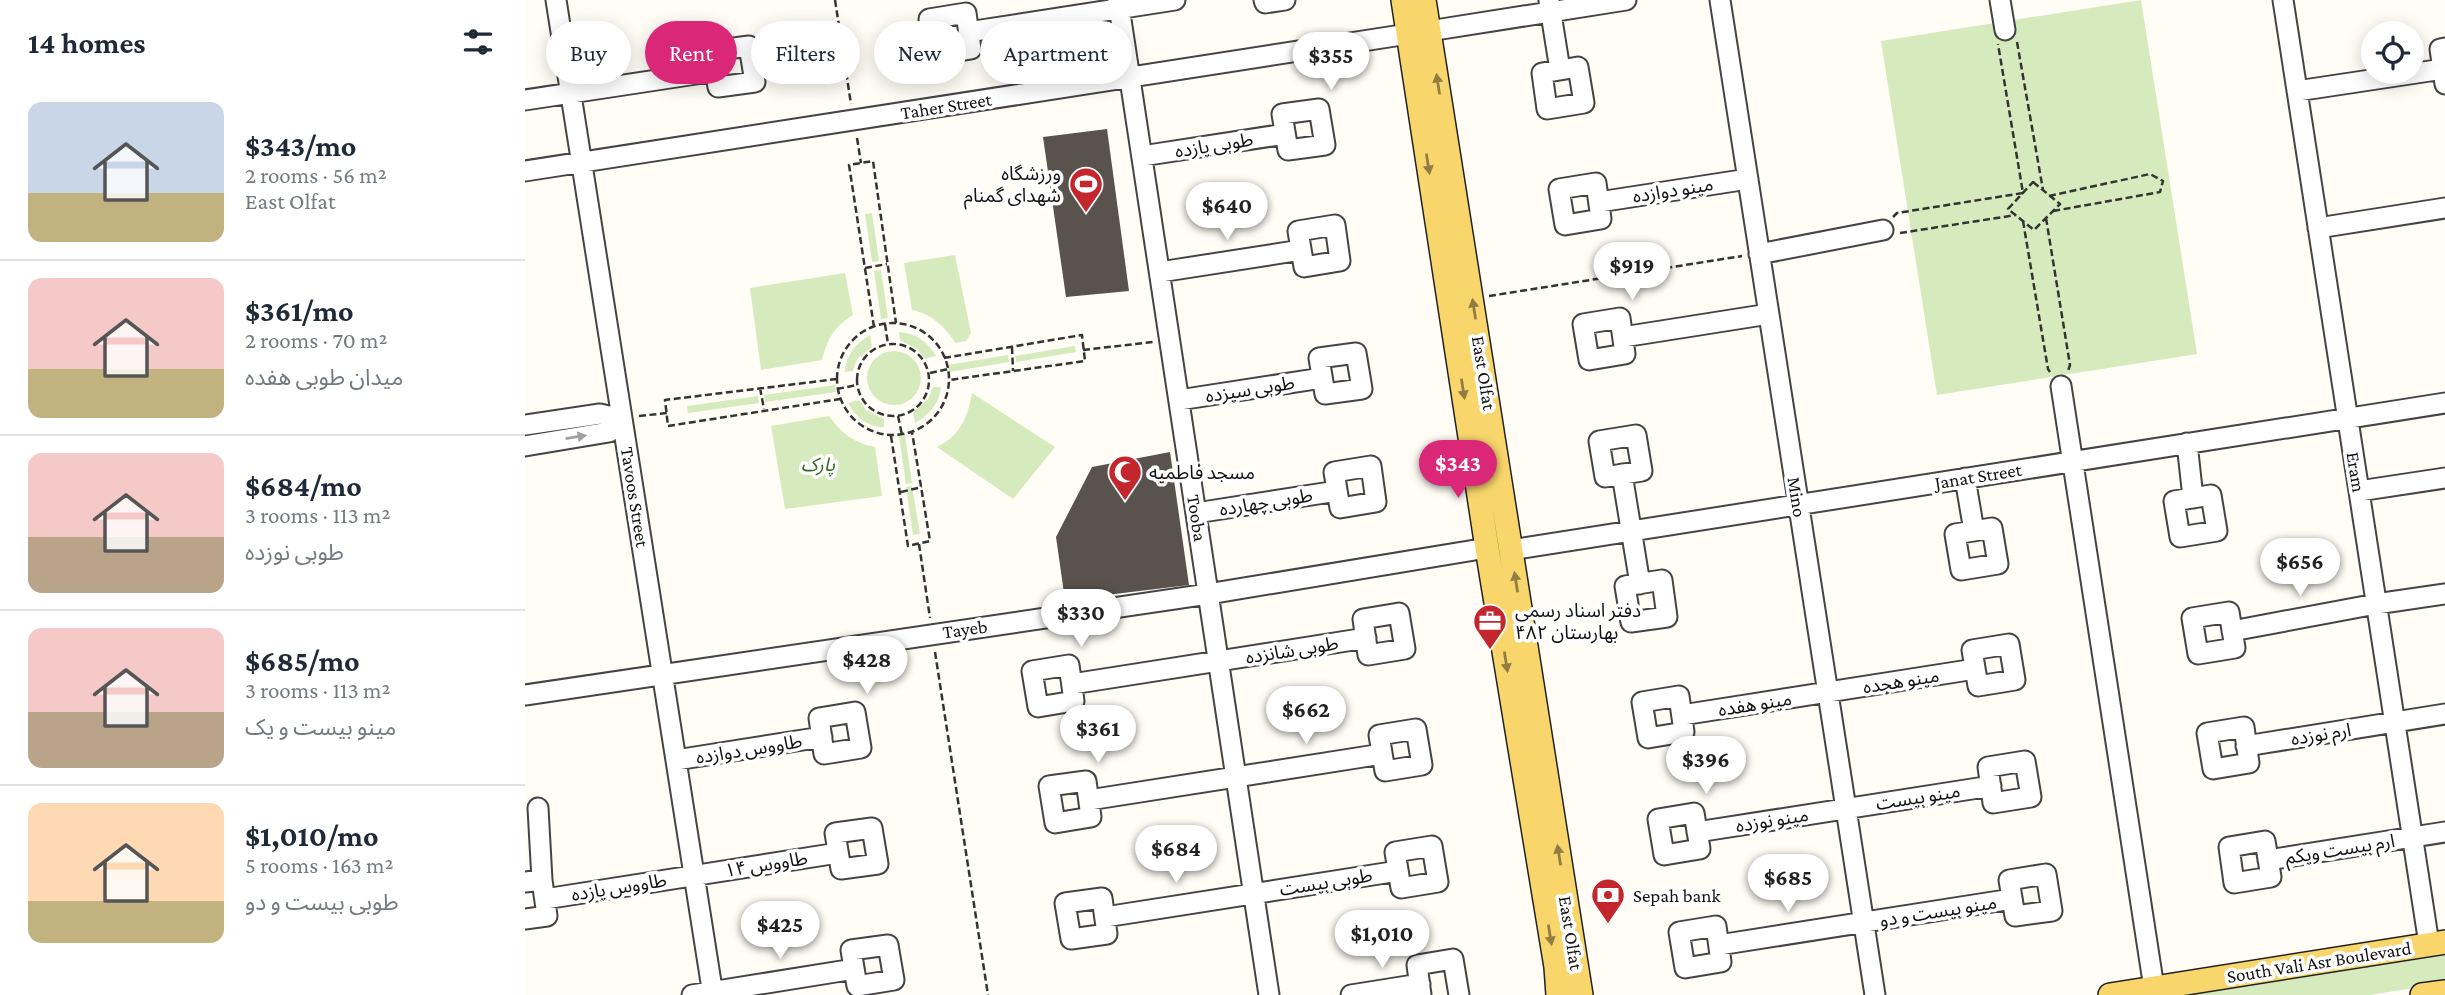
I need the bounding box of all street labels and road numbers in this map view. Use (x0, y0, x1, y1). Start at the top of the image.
street label: Taher Street (899, 88, 994, 124)
street label: طوبی یازده (1173, 128, 1255, 163)
street label: مینو دوازده (1631, 173, 1715, 208)
street label: East Olfat (1468, 334, 1500, 412)
street label: طوبی سیزده (1204, 372, 1296, 407)
street label: Tavoos Street (617, 445, 653, 549)
street label: Eram (2342, 450, 2370, 494)
street label: Janat Street (1931, 459, 2024, 494)
street label: Mino (1783, 475, 1811, 519)
street label: طوبی چهارده (1218, 484, 1315, 522)
street label: Tooba (1183, 493, 1211, 543)
street label: Tayeb (941, 615, 989, 643)
street label: طوبی شانزده (1244, 632, 1340, 669)
street label: مینو هجده (1861, 665, 1941, 698)
street label: مینو هفده (1717, 688, 1793, 721)
street label: ارم نوزده (2289, 719, 2353, 753)
street label: طاووس دوازده (694, 730, 804, 769)
street label: مینو بیست (1874, 780, 1962, 815)
street label: مینو نوزده (1734, 804, 1810, 837)
street label: ارم بیست ویکم (2284, 830, 2397, 872)
street label: طاووس ۱۴ (723, 847, 809, 882)
street label: طوبی بیست (1278, 864, 1374, 901)
street label: طاووس یازده (570, 869, 668, 906)
street label: مینو بیست و دو (1878, 891, 1998, 932)
street label: East Olfat (1555, 894, 1587, 972)
street label: South Vali Asr Boulevard (2225, 937, 2413, 987)

